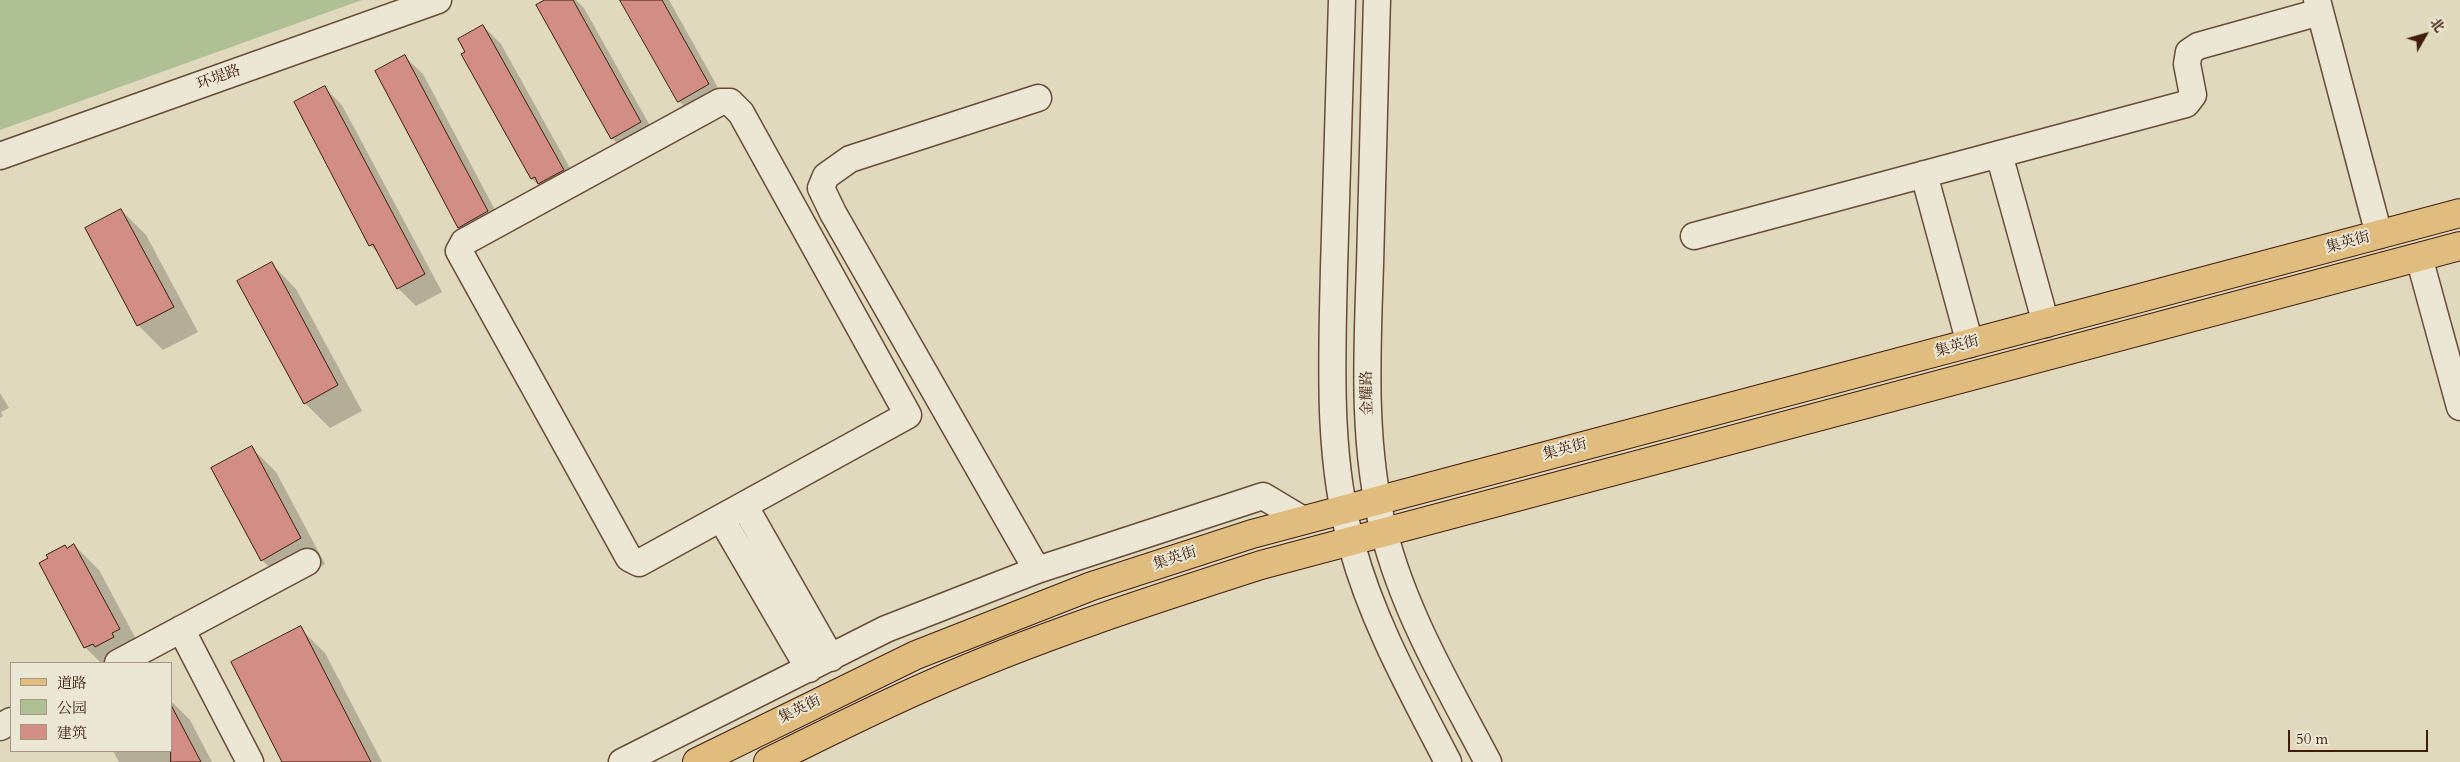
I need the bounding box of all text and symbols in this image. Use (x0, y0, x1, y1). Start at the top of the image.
north arrow (2400, 10, 2450, 60)
text: 北 (2425, 14, 2449, 37)
street label: 环堤路 (195, 62, 243, 94)
street label: 集英街 (2324, 228, 2372, 258)
street label: 集英街 (1933, 332, 1981, 362)
street label: 金耀路 (1359, 370, 1377, 416)
street label: 集英街 (1541, 435, 1589, 465)
street label: 集英街 (1151, 543, 1199, 575)
legend (10, 662, 172, 752)
text: 道路 (57, 673, 87, 693)
street label: 集英街 (776, 692, 824, 728)
text: 公园 (57, 698, 87, 718)
scale bar (2290, 720, 2430, 752)
text: 建筑 (57, 723, 87, 743)
text: 50 m (2296, 729, 2328, 749)

